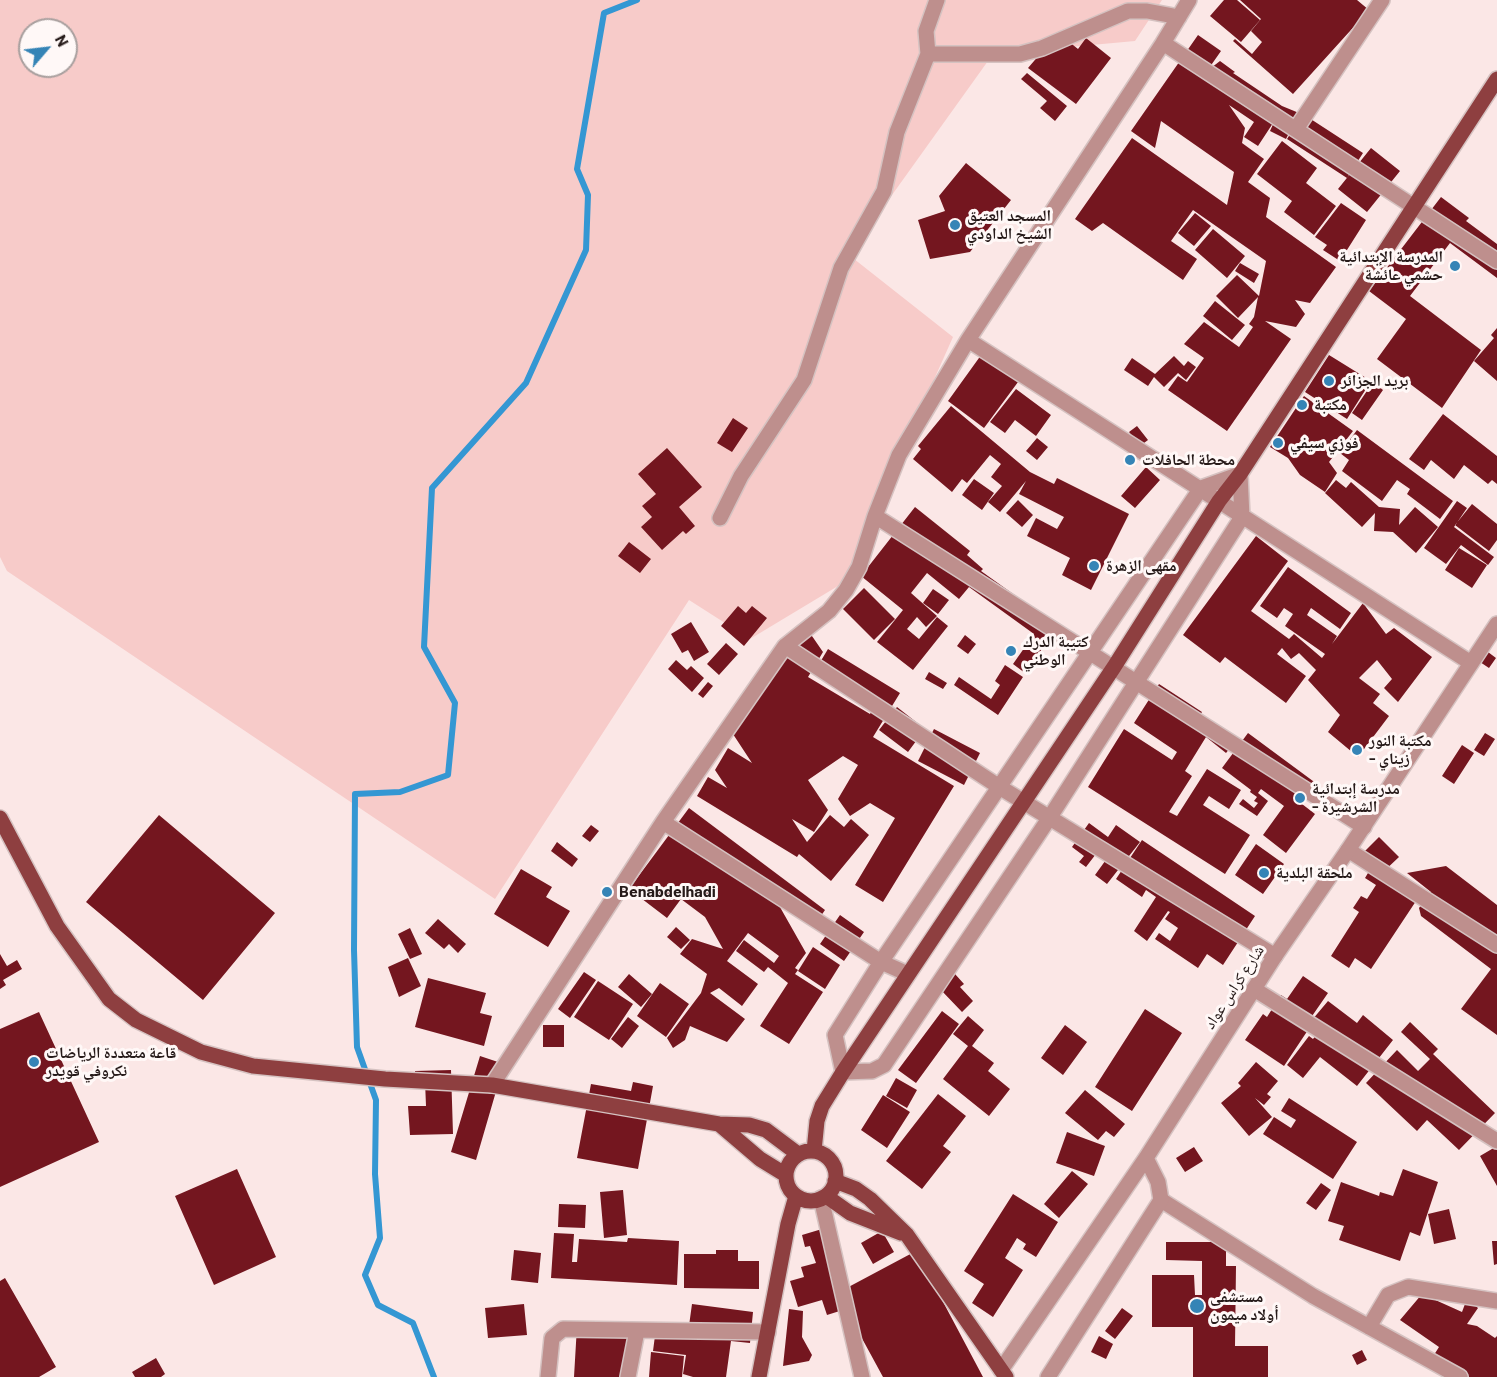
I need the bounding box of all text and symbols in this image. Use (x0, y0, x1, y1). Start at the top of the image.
north arrow (18, 18, 78, 78)
text: N (52, 31, 73, 49)
place label: المسجد العتيق الشيخ الداودي (967, 206, 1052, 244)
marker: المسجد العتيق الشيخ الداودي (948, 218, 962, 232)
place label: المدرسة الإبتدائية حشمي عائشة (1339, 247, 1443, 285)
marker: المدرسة الإبتدائية حشمي عائشة (1448, 259, 1462, 273)
place label: بريد الجزائر (1341, 371, 1408, 391)
marker: بريد الجزائر (1322, 374, 1336, 388)
place label: مكتبة (1314, 395, 1347, 415)
marker: مكتبة (1295, 398, 1309, 412)
place label: فوزي سيفي (1290, 433, 1359, 453)
marker: فوزي سيفي (1271, 436, 1285, 450)
place label: محطة الحافلات (1142, 450, 1235, 470)
marker: محطة الحافلات (1123, 453, 1137, 467)
place label: مقهى الزهرة (1106, 556, 1176, 576)
marker: مقهى الزهرة (1087, 559, 1101, 573)
place label: كتيبة الدرك الوطني (1023, 632, 1089, 670)
marker: كتيبة الدرك الوطني (1004, 644, 1018, 658)
place label: مكتبة النور - زيناي (1369, 731, 1432, 769)
marker: مكتبة النور - زيناي (1350, 743, 1364, 757)
place label: مدرسة إبتدائية - الشرشيرة (1312, 779, 1400, 817)
marker: مدرسة إبتدائية - الشرشيرة (1293, 791, 1307, 805)
place label: ملحقة البلدية (1276, 863, 1353, 883)
marker: ملحقة البلدية (1257, 866, 1271, 880)
place label: Benabdelhadi (619, 882, 716, 902)
marker: Benabdelhadi (600, 885, 614, 899)
street label: شارع كراس عواد (1200, 942, 1268, 1032)
place label: قاعة متعددة الرياضات نكروفي قويدر (46, 1043, 176, 1081)
marker: قاعة متعددة الرياضات نكروفي قويدر (27, 1055, 41, 1069)
place label: مستشفى أولاد ميمون (1210, 1287, 1279, 1325)
marker: مستشفى أولاد ميمون (1188, 1297, 1206, 1315)

